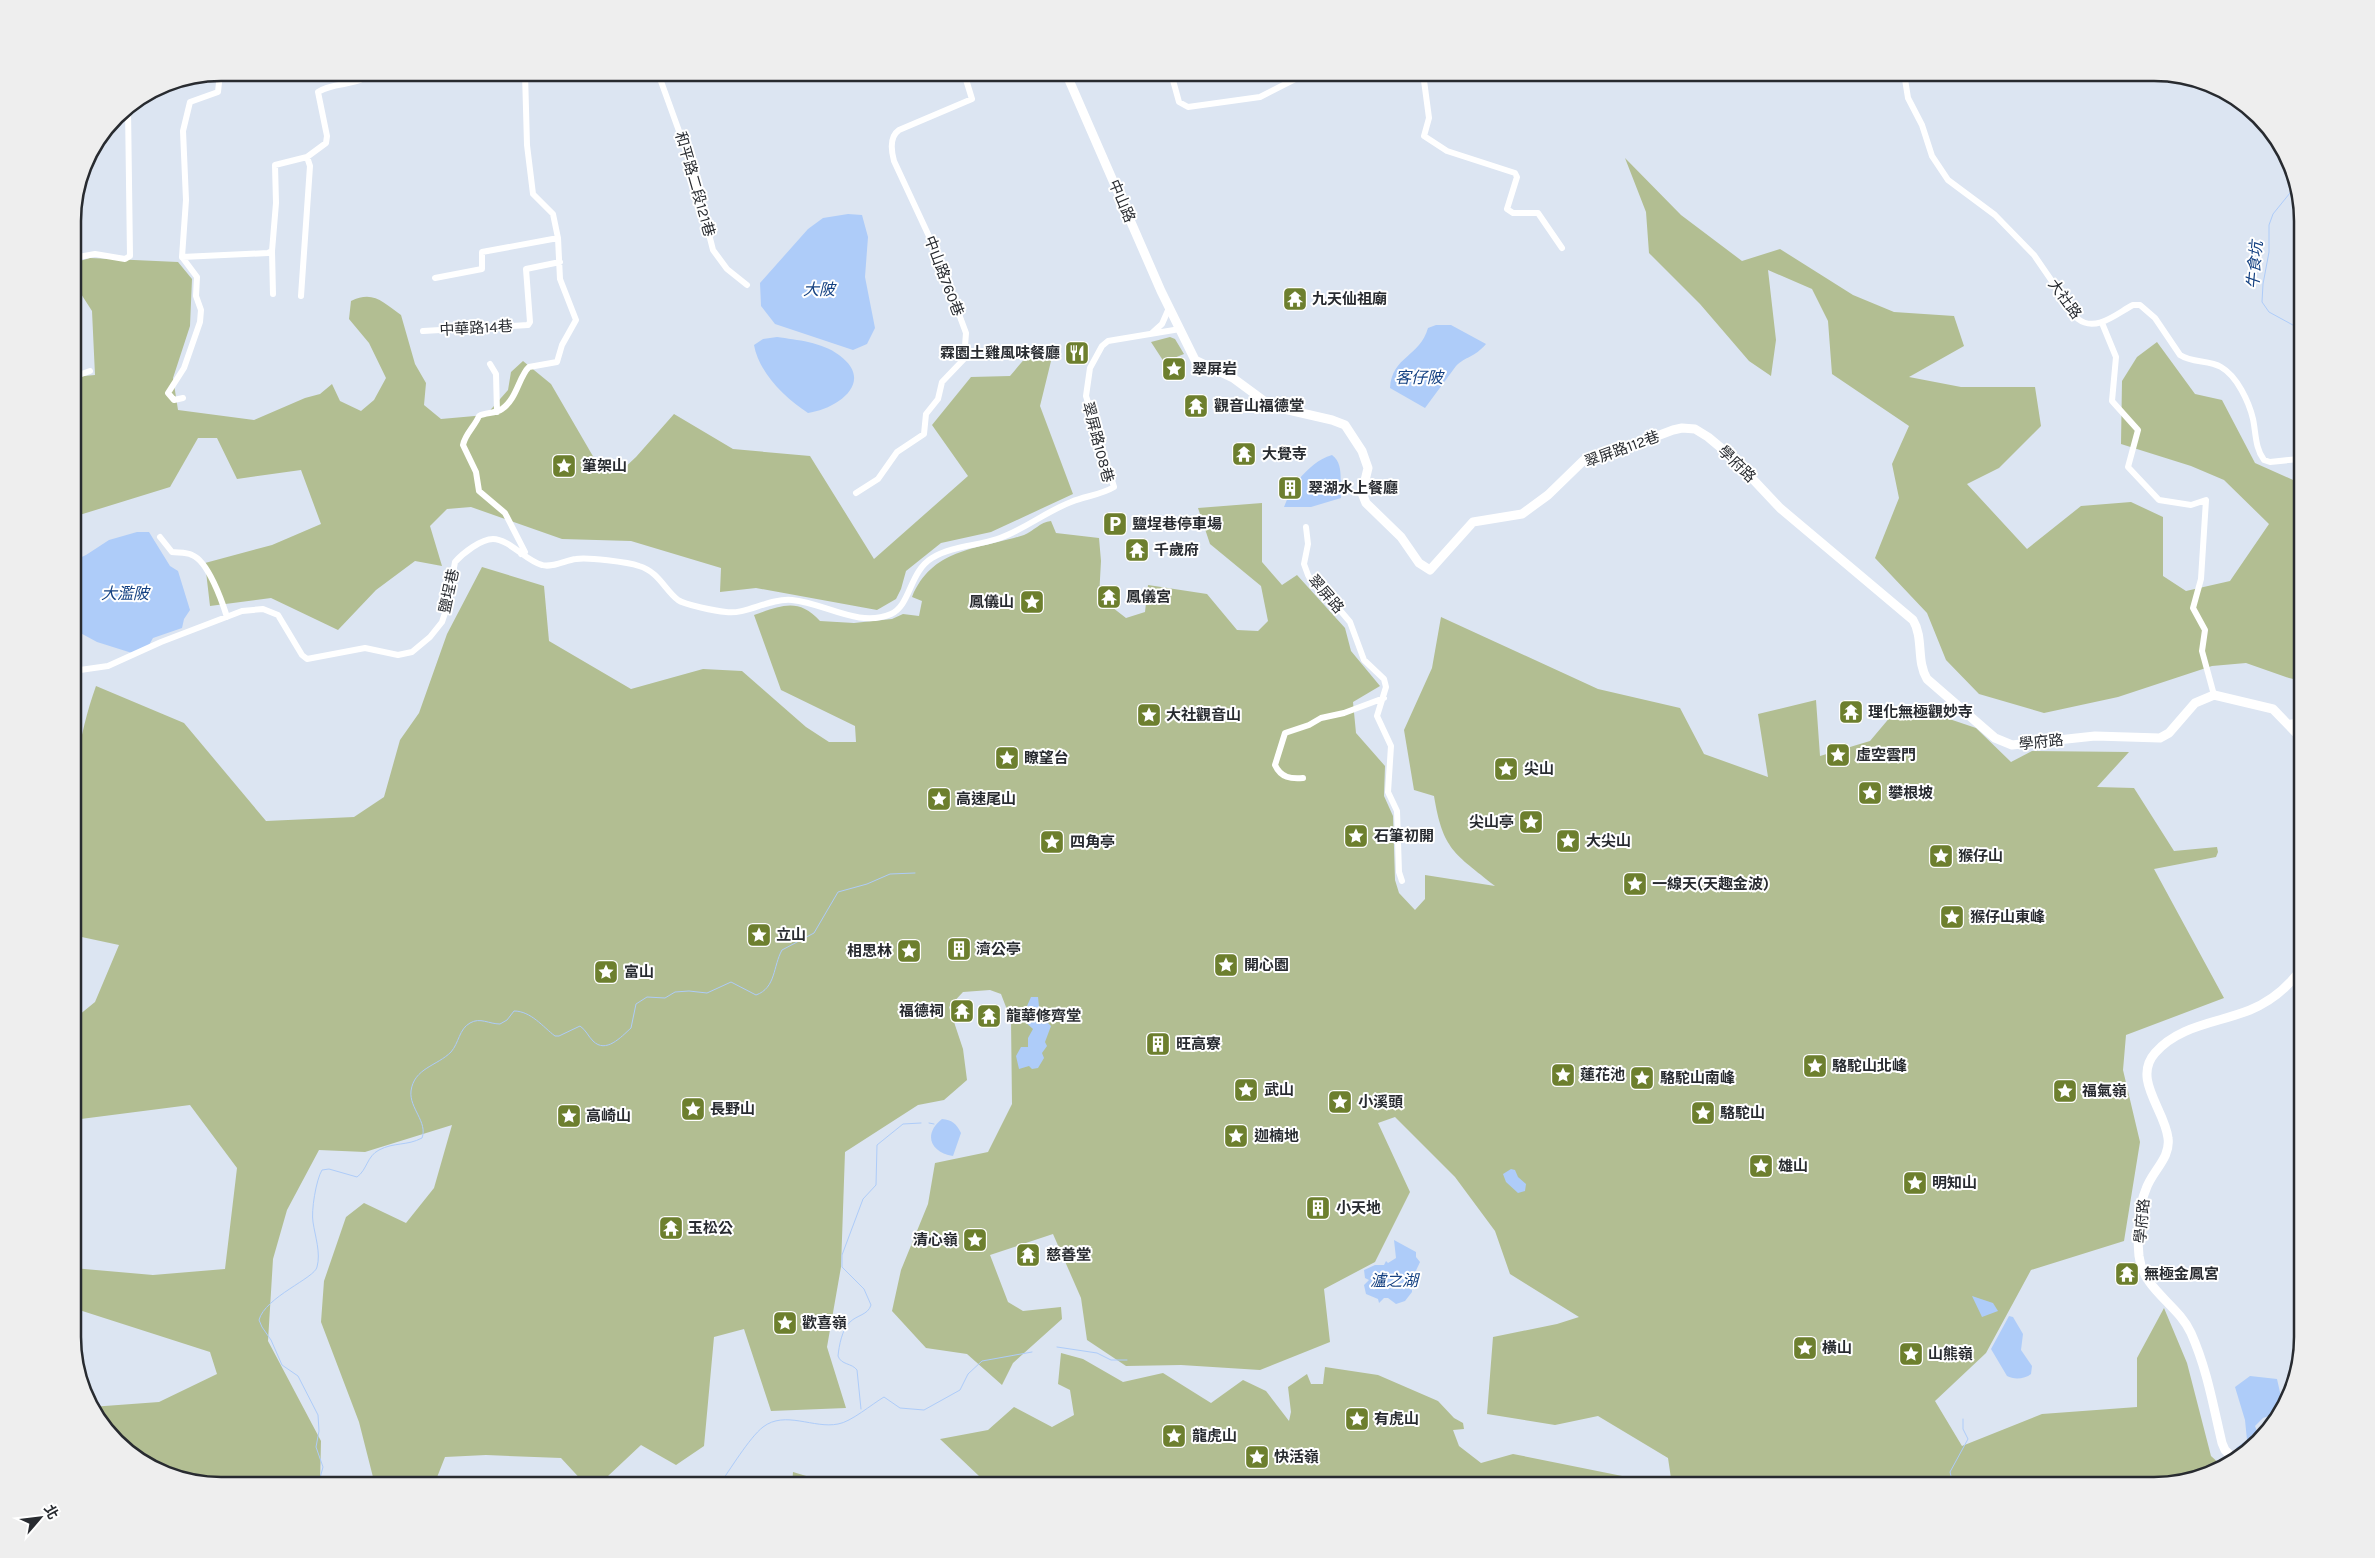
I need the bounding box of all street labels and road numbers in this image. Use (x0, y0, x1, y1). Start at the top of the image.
street label: 和平路二段121巷 (671, 129, 719, 239)
street label: 中山路 (1105, 177, 1139, 225)
street label: 中山路760巷 (920, 233, 968, 319)
street label: 大社路 (2044, 276, 2086, 322)
street label: 中華路14巷 (439, 317, 513, 339)
street label: 翠屏路108巷 (1079, 400, 1117, 484)
street label: 翠屏路112巷 (1582, 427, 1662, 471)
street label: 學府路 (1715, 442, 1759, 486)
street label: 鹽埕巷 (436, 567, 462, 615)
street label: 翠屏路 (1304, 571, 1348, 617)
street label: 學府路 (2018, 731, 2064, 753)
street label: 學府路 (2131, 1198, 2153, 1244)

